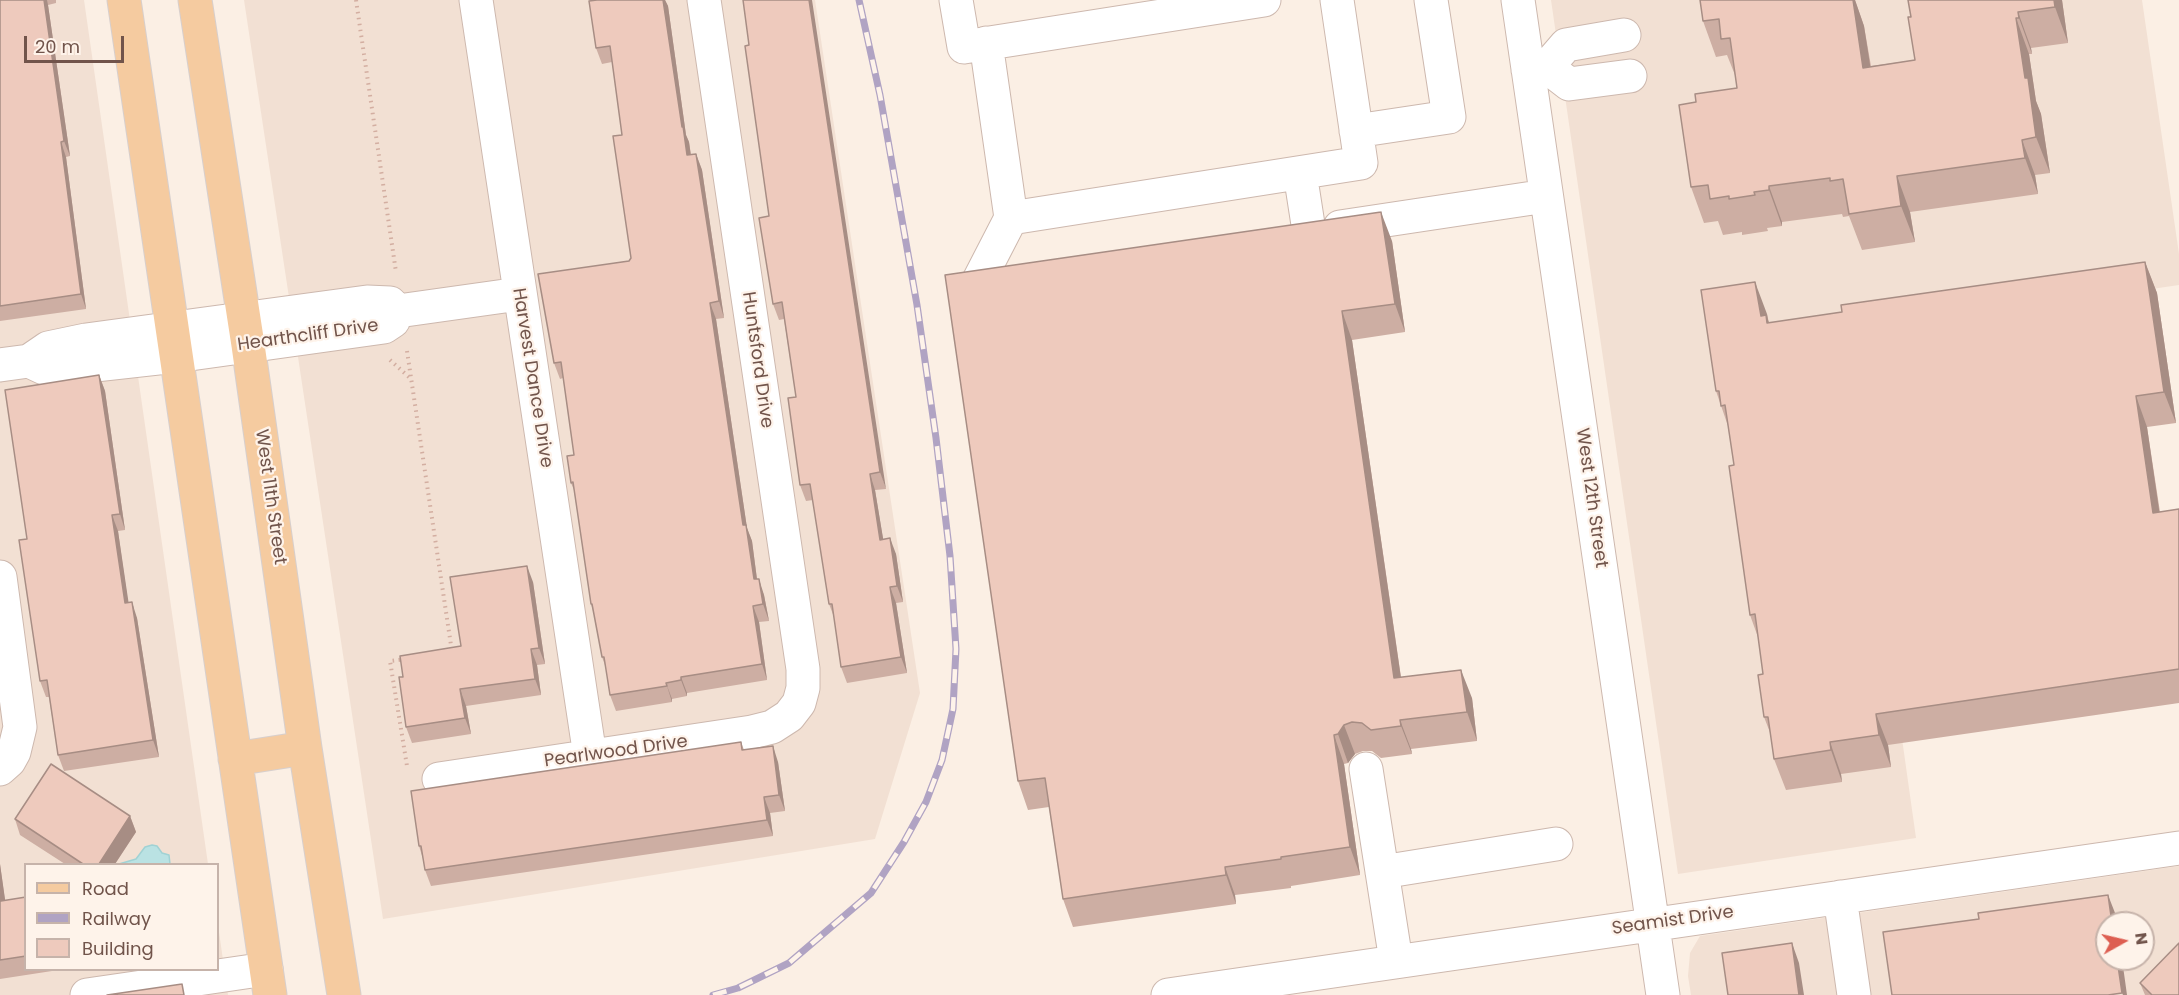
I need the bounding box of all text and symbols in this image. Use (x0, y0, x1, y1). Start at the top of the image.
scale bar (27, 24, 128, 62)
text: 20 m (35, 34, 80, 59)
street label: Harvest Dance Drive (507, 287, 557, 469)
street label: Huntsford Drive (737, 290, 777, 430)
street label: Hearthcliff Drive (236, 315, 380, 357)
street label: West 12th Street (1570, 427, 1612, 569)
street label: West 11th Street (250, 428, 290, 566)
street label: Pearlwood Drive (543, 731, 689, 773)
legend (24, 863, 219, 971)
text: Road (82, 876, 129, 901)
street label: Seamist Drive (1611, 902, 1735, 940)
text: Railway (82, 906, 151, 931)
north arrow (2095, 911, 2155, 971)
text: N (2129, 931, 2154, 946)
text: Building (82, 936, 154, 961)

